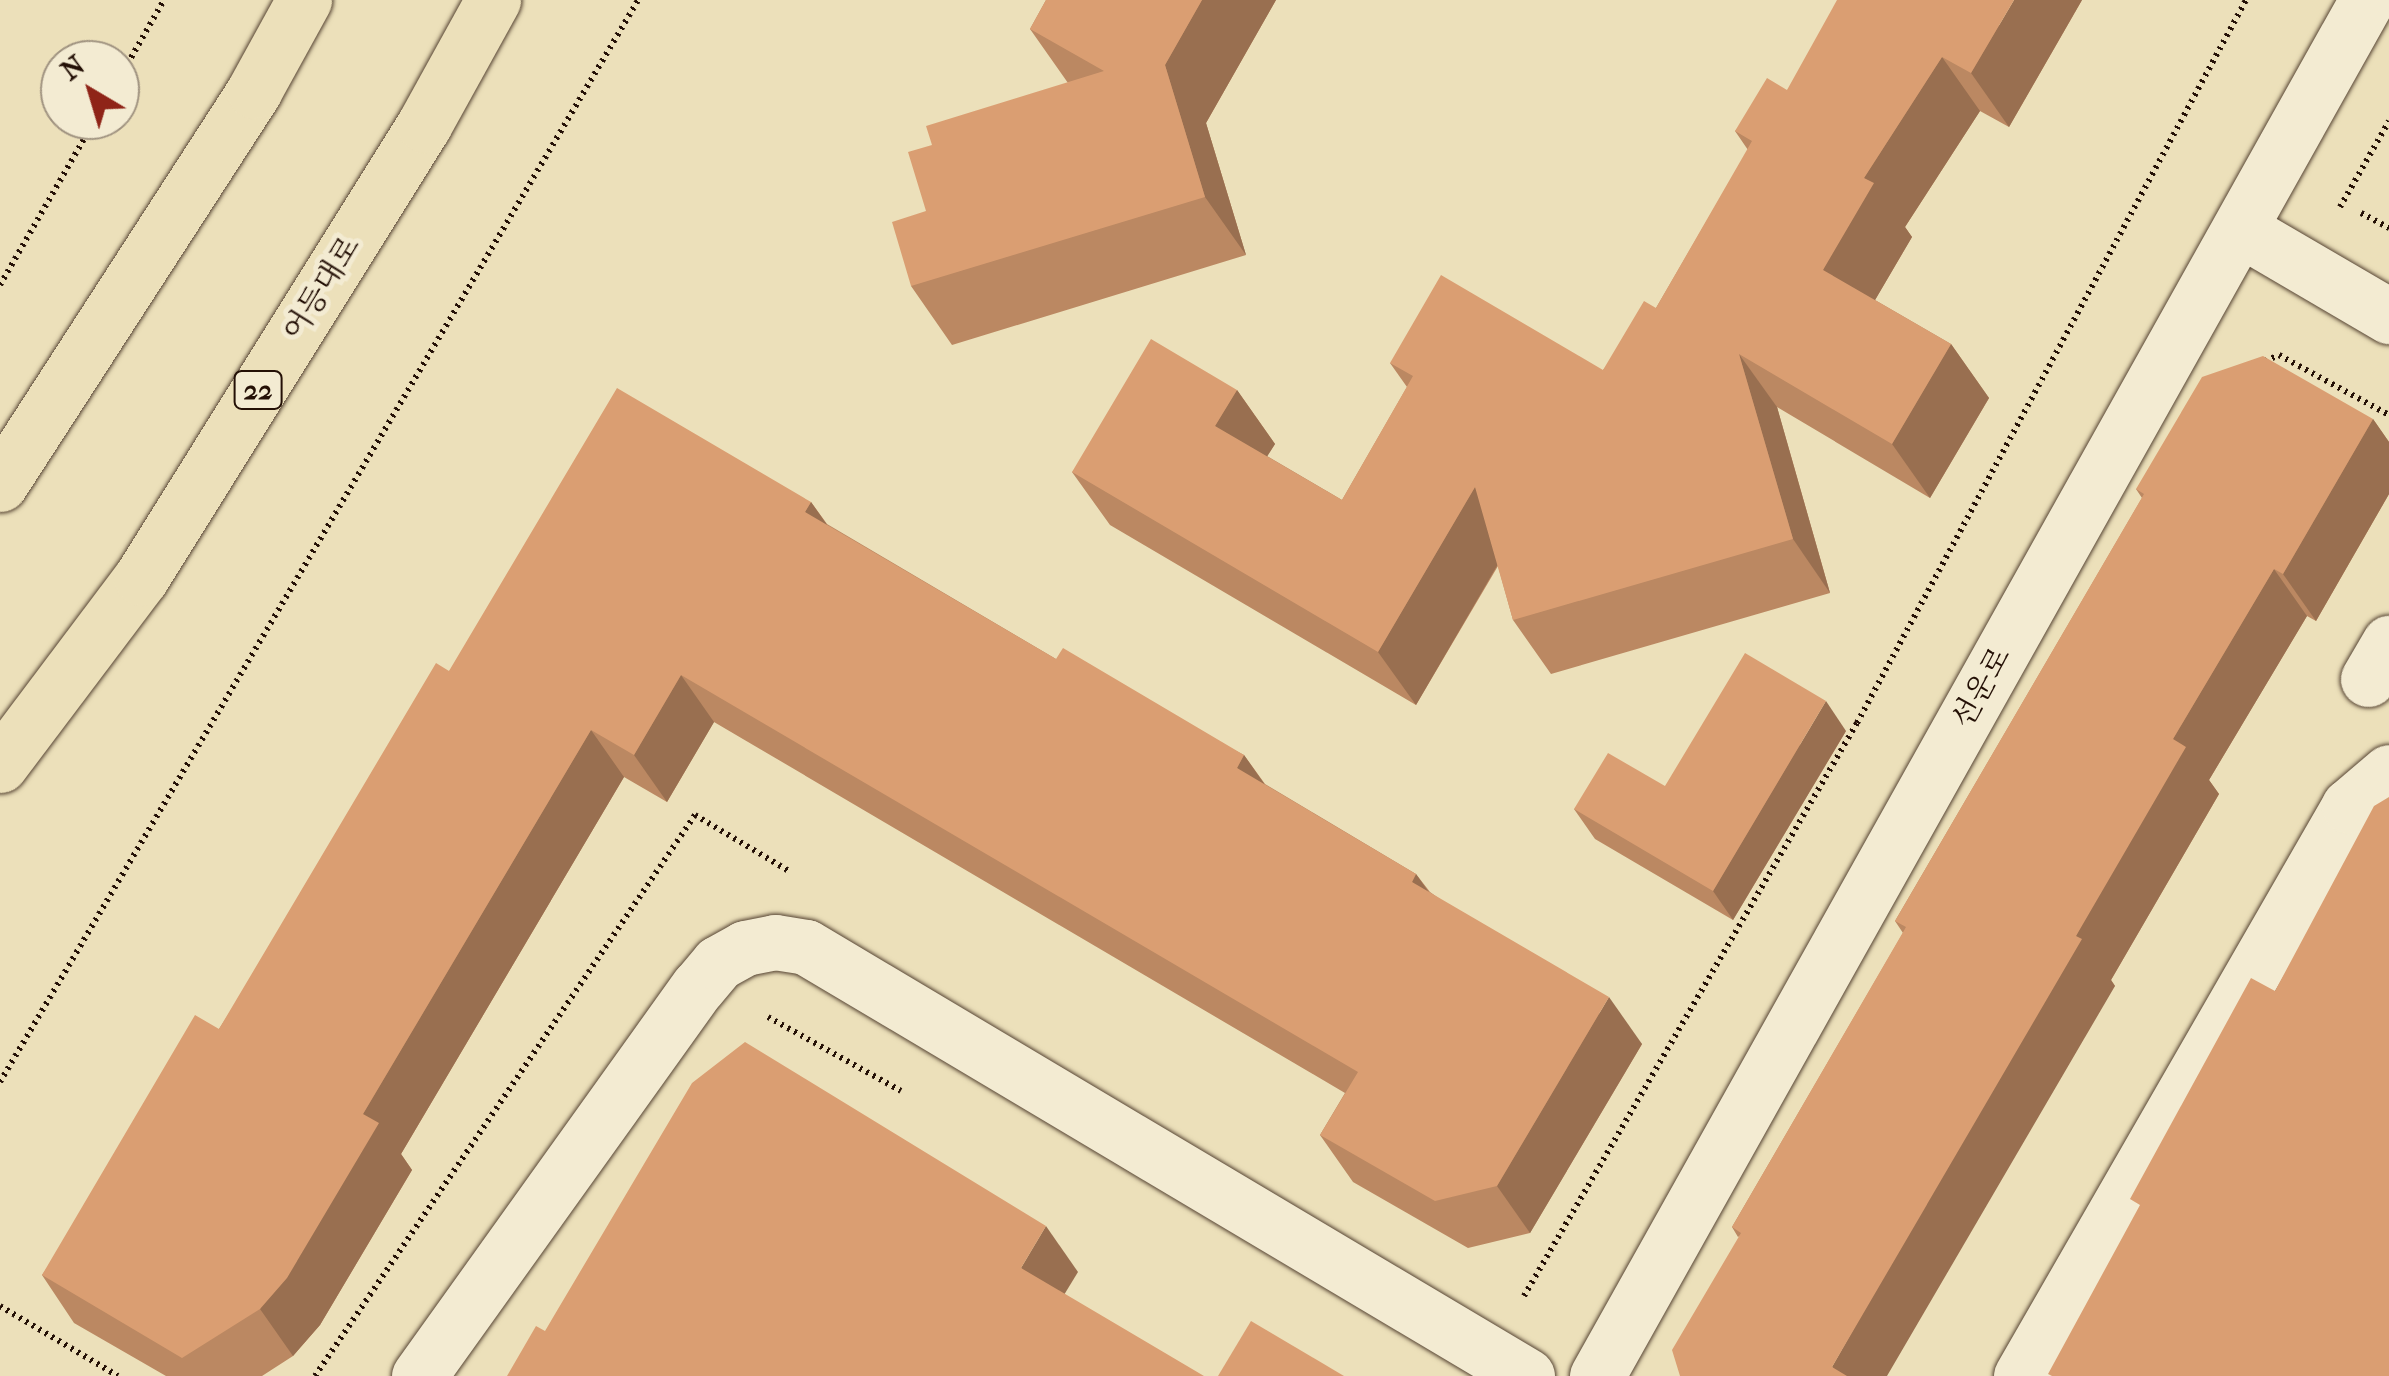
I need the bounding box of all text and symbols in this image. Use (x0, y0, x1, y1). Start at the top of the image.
north arrow (40, 40, 140, 140)
text: N (54, 48, 91, 87)
street label: 어등대로 (276, 230, 368, 348)
road number: 22 (233, 367, 283, 413)
street label: 선운로 (1945, 641, 2019, 735)

